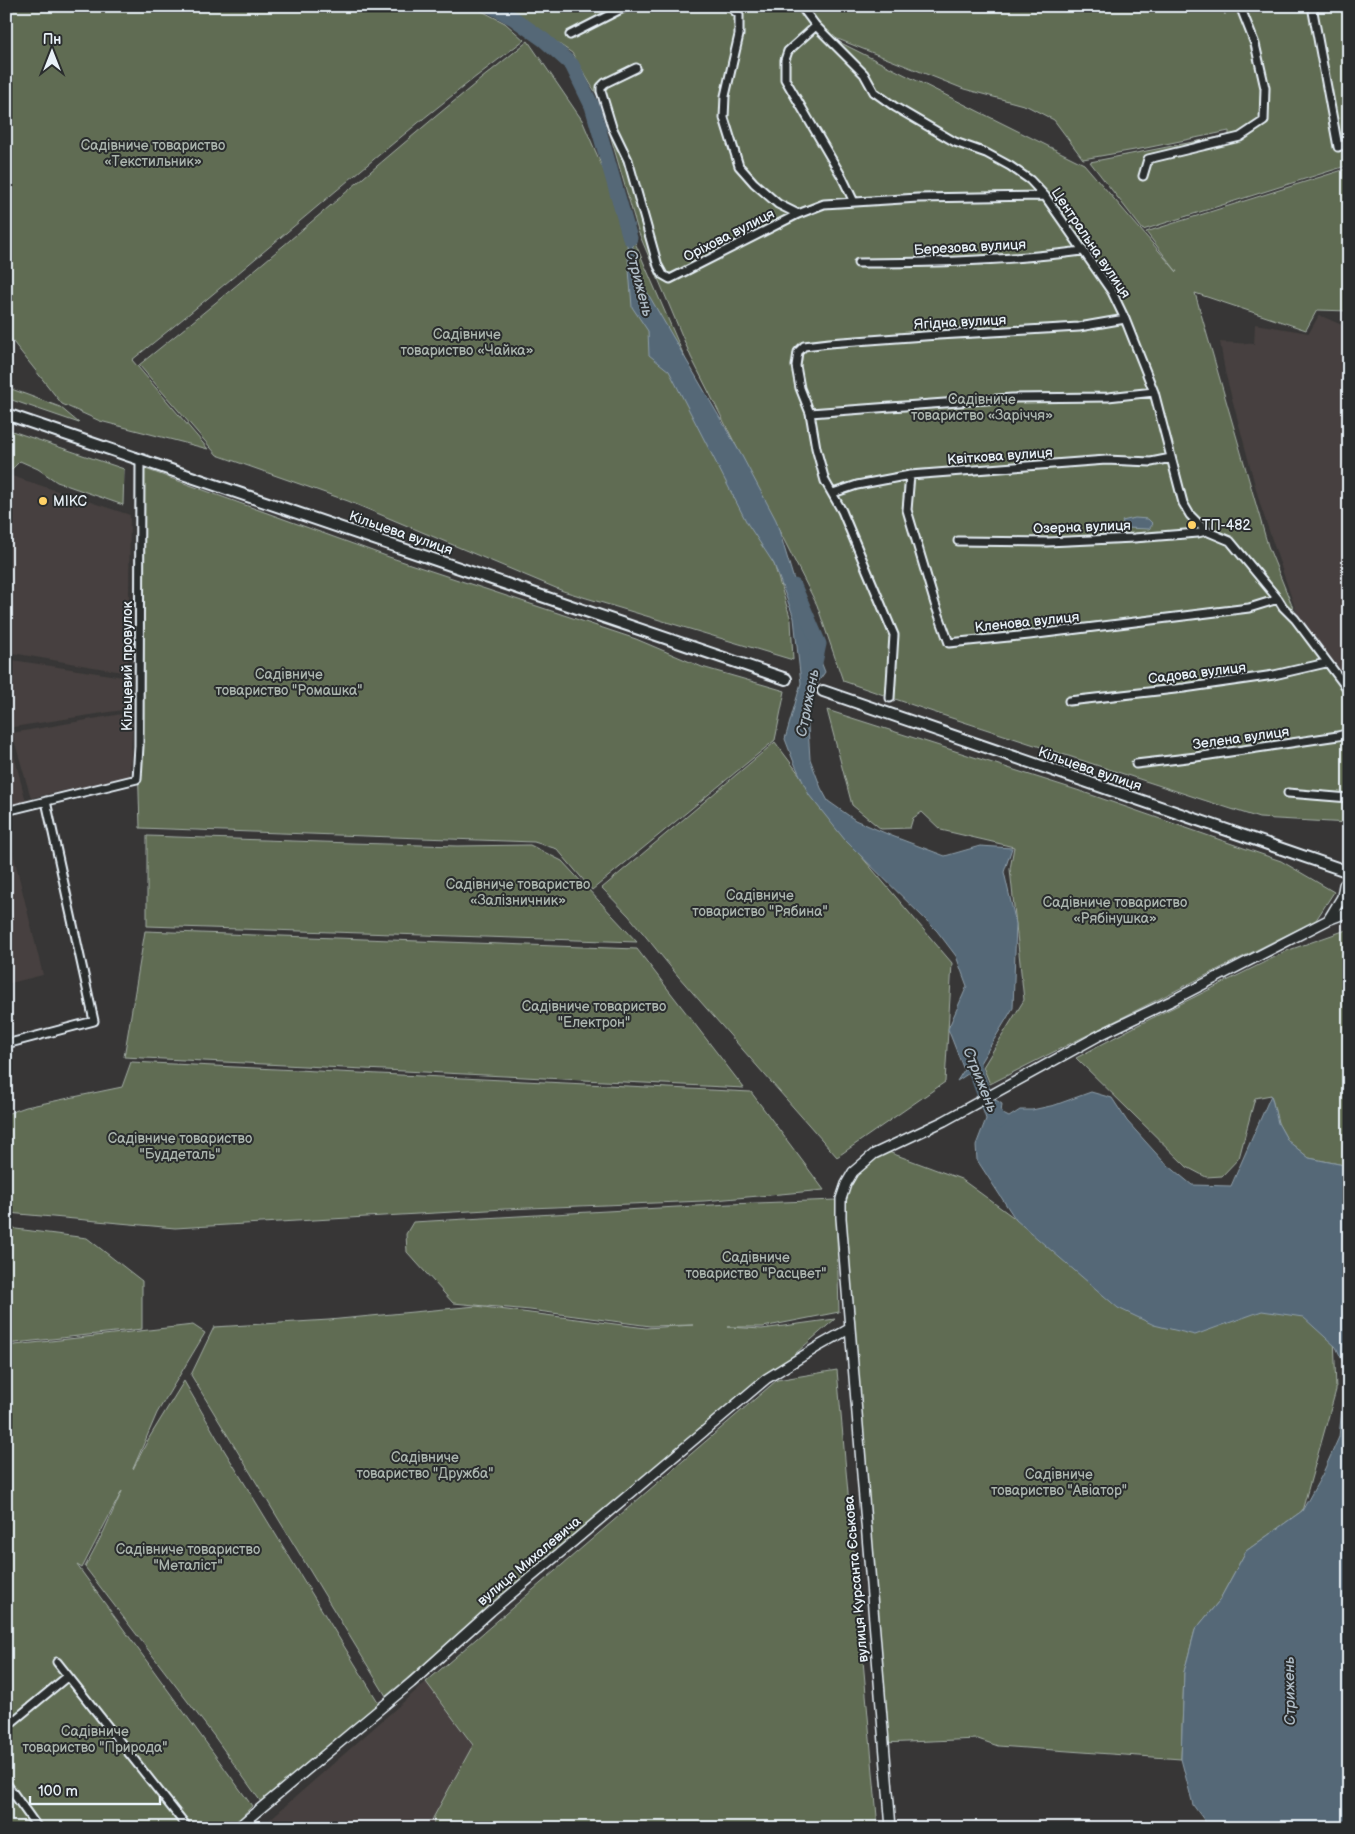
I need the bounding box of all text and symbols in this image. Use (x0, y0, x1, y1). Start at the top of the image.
north arrow (28, 28, 78, 78)
text: Пн (43, 31, 61, 48)
park label: Садівниче товариство «Текстильник» (81, 137, 225, 170)
street label: Центральна вулиця (1048, 185, 1134, 302)
street label: Оріхова вулиця (681, 205, 778, 265)
street label: Березова вулиця (914, 236, 1027, 258)
water label: Стрижень (621, 247, 657, 319)
street label: Ягідна вулиця (913, 311, 1007, 333)
park label: Садівниче товариство «Чайка» (401, 326, 534, 359)
park label: Садівниче товариство «Заріччя» (911, 391, 1053, 424)
street label: Квіткова вулиця (947, 444, 1054, 468)
place label: МІКС (53, 493, 87, 510)
marker: МІКС (37, 495, 49, 507)
street label: Кільцева вулиця (347, 507, 455, 559)
street label: Озерна вулиця (1033, 517, 1132, 537)
place label: ТП-482 (1202, 517, 1251, 534)
marker: ТП-482 (1186, 519, 1198, 531)
street label: Кільцевий провулок (119, 600, 136, 731)
street label: Кленова вулиця (974, 608, 1080, 636)
street label: Садова вулиця (1147, 659, 1247, 687)
park label: Садівниче товариство "Ромашка" (215, 666, 363, 699)
water label: Стрижень (792, 667, 824, 739)
street label: Зелена вулиця (1192, 723, 1291, 753)
street label: Кільцева вулиця (1036, 743, 1144, 795)
park label: Садівниче товариство «Залізничник» (446, 876, 590, 909)
park label: Садівниче товариство "Рябина" (692, 887, 828, 920)
park label: Садівниче товариство «Рябінушка» (1043, 894, 1187, 927)
park label: Садівниче товариство "Електрон" (522, 998, 666, 1031)
water label: Стрижень (958, 1045, 1002, 1115)
park label: Садівниче товариство "Буддеталь" (108, 1130, 252, 1163)
park label: Садівниче товариство "Расцвет" (686, 1249, 826, 1282)
park label: Садівниче товариство "Дружба" (356, 1449, 494, 1482)
park label: Садівниче товариство "Авіатор" (991, 1466, 1127, 1499)
street label: вулиця Курсанта Єськова (840, 1494, 872, 1663)
street label: вулиця Михалевича (474, 1512, 585, 1609)
park label: Садівниче товариство "Металіст" (116, 1541, 260, 1574)
water label: Стрижень (1280, 1656, 1300, 1726)
park label: Садівниче товариство "Природа" (23, 1723, 167, 1756)
scale bar (30, 1774, 160, 1806)
text: 100 m (38, 1782, 78, 1801)

